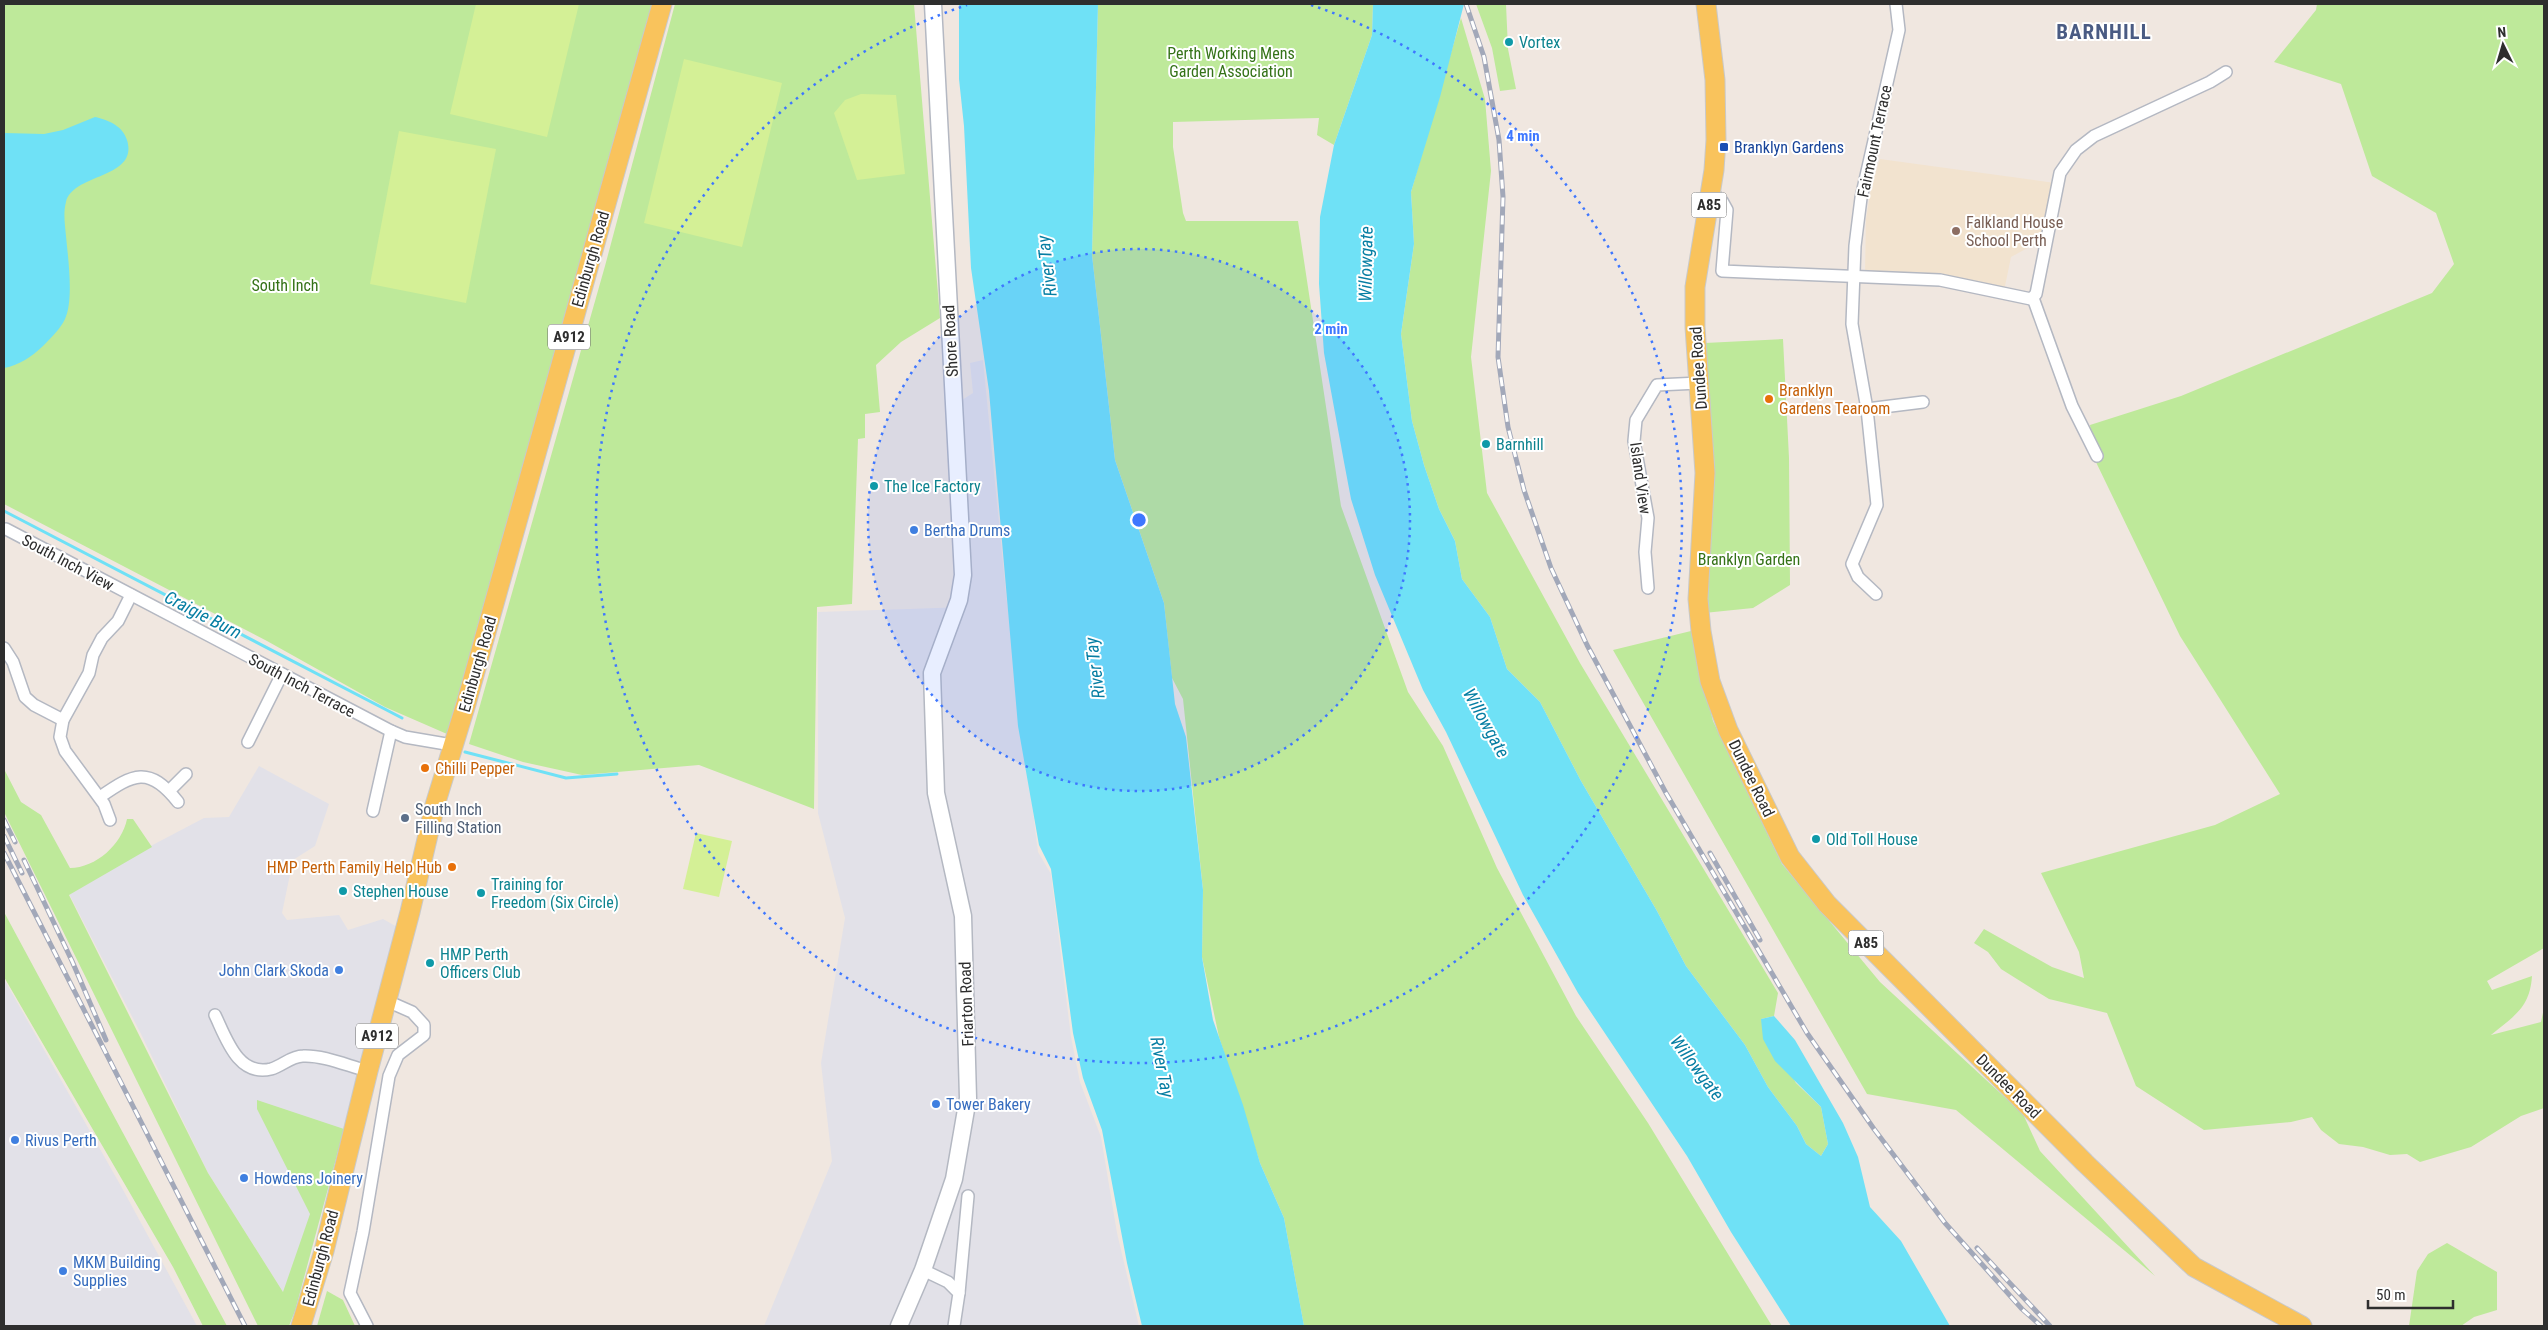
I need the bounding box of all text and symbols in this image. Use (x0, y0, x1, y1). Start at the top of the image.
district label: BARNHILL (2056, 20, 2152, 44)
north arrow (2478, 20, 2528, 70)
text: N (2497, 24, 2507, 40)
place label: Vortex (1519, 33, 1560, 52)
marker: Vortex (1503, 36, 1515, 48)
park label: Perth Working Mens Garden Association (1167, 44, 1295, 81)
street label: Fairmount Terrace (1853, 83, 1896, 199)
text: 4 min (1506, 127, 1540, 145)
place label: Branklyn Gardens (1734, 138, 1844, 157)
marker: Branklyn Gardens (1718, 141, 1730, 153)
road number: A85 (1692, 192, 1726, 218)
street label: Edinburgh Road (568, 209, 613, 309)
place label: Falkland House School Perth (1966, 213, 2063, 250)
marker: Falkland House School Perth (1950, 225, 1962, 237)
water label: Willowgate (1354, 226, 1377, 302)
water label: River Tay (1032, 234, 1061, 298)
park label: South Inch (251, 276, 319, 295)
street label: Shore Road (939, 304, 962, 377)
text: 2 min (1314, 320, 1348, 338)
road number: A912 (548, 324, 590, 350)
street label: Dundee Road (1686, 326, 1711, 410)
place label: Branklyn Gardens Tearoom (1779, 381, 1890, 418)
marker: Branklyn Gardens Tearoom (1763, 393, 1775, 405)
place label: Barnhill (1496, 435, 1544, 454)
marker: Barnhill (1480, 438, 1492, 450)
street label: Island View (1626, 441, 1655, 515)
place label: The Ice Factory (884, 477, 981, 496)
marker: The Ice Factory (868, 480, 880, 492)
centre of rings (1130, 511, 1148, 529)
place label: Bertha Drums (924, 521, 1010, 540)
marker: Bertha Drums (908, 524, 920, 536)
street label: South Inch View (19, 530, 117, 595)
park label: Branklyn Garden (1698, 550, 1800, 569)
water label: Craigie Burn (161, 586, 245, 643)
street label: Edinburgh Road (455, 614, 500, 714)
water label: River Tay (1080, 636, 1109, 700)
street label: South Inch Terrace (245, 649, 358, 721)
water label: Willowgate (1459, 685, 1514, 761)
street label: Dundee Road (1725, 737, 1778, 820)
place label: Chilli Pepper (435, 759, 515, 778)
marker: Chilli Pepper (419, 762, 431, 774)
place label: South Inch Filling Station (415, 800, 502, 837)
marker: South Inch Filling Station (399, 812, 411, 824)
place label: Old Toll House (1826, 830, 1918, 849)
marker: Old Toll House (1810, 833, 1822, 845)
place label: HMP Perth Family Help Hub (267, 858, 442, 877)
marker: HMP Perth Family Help Hub (446, 861, 458, 873)
place label: Training for Freedom (Six Circle) (491, 875, 619, 912)
place label: Stephen House (353, 882, 449, 901)
marker: Stephen House (337, 885, 349, 897)
marker: Training for Freedom (Six Circle) (475, 887, 487, 899)
road number: A85 (1848, 930, 1884, 956)
place label: HMP Perth Officers Club (440, 945, 521, 982)
marker: HMP Perth Officers Club (424, 957, 436, 969)
place label: John Clark Skoda (219, 961, 329, 980)
street label: Friarton Road (956, 961, 977, 1047)
marker: John Clark Skoda (333, 964, 345, 976)
road number: A912 (356, 1024, 398, 1048)
water label: Willowgate (1666, 1031, 1729, 1104)
water label: River Tay (1146, 1035, 1179, 1100)
street label: Dundee Road (1972, 1050, 2045, 1123)
place label: Tower Bakery (946, 1095, 1031, 1114)
marker: Tower Bakery (930, 1098, 942, 1110)
place label: Rivus Perth (25, 1131, 97, 1150)
marker: Rivus Perth (9, 1134, 21, 1146)
place label: Howdens Joinery (254, 1169, 363, 1188)
marker: Howdens Joinery (238, 1172, 250, 1184)
street label: Edinburgh Road (299, 1208, 342, 1308)
place label: MKM Building Supplies (73, 1253, 161, 1290)
marker: MKM Building Supplies (57, 1265, 69, 1277)
scale bar (2368, 1278, 2453, 1310)
text: 50 m (2376, 1286, 2406, 1304)

